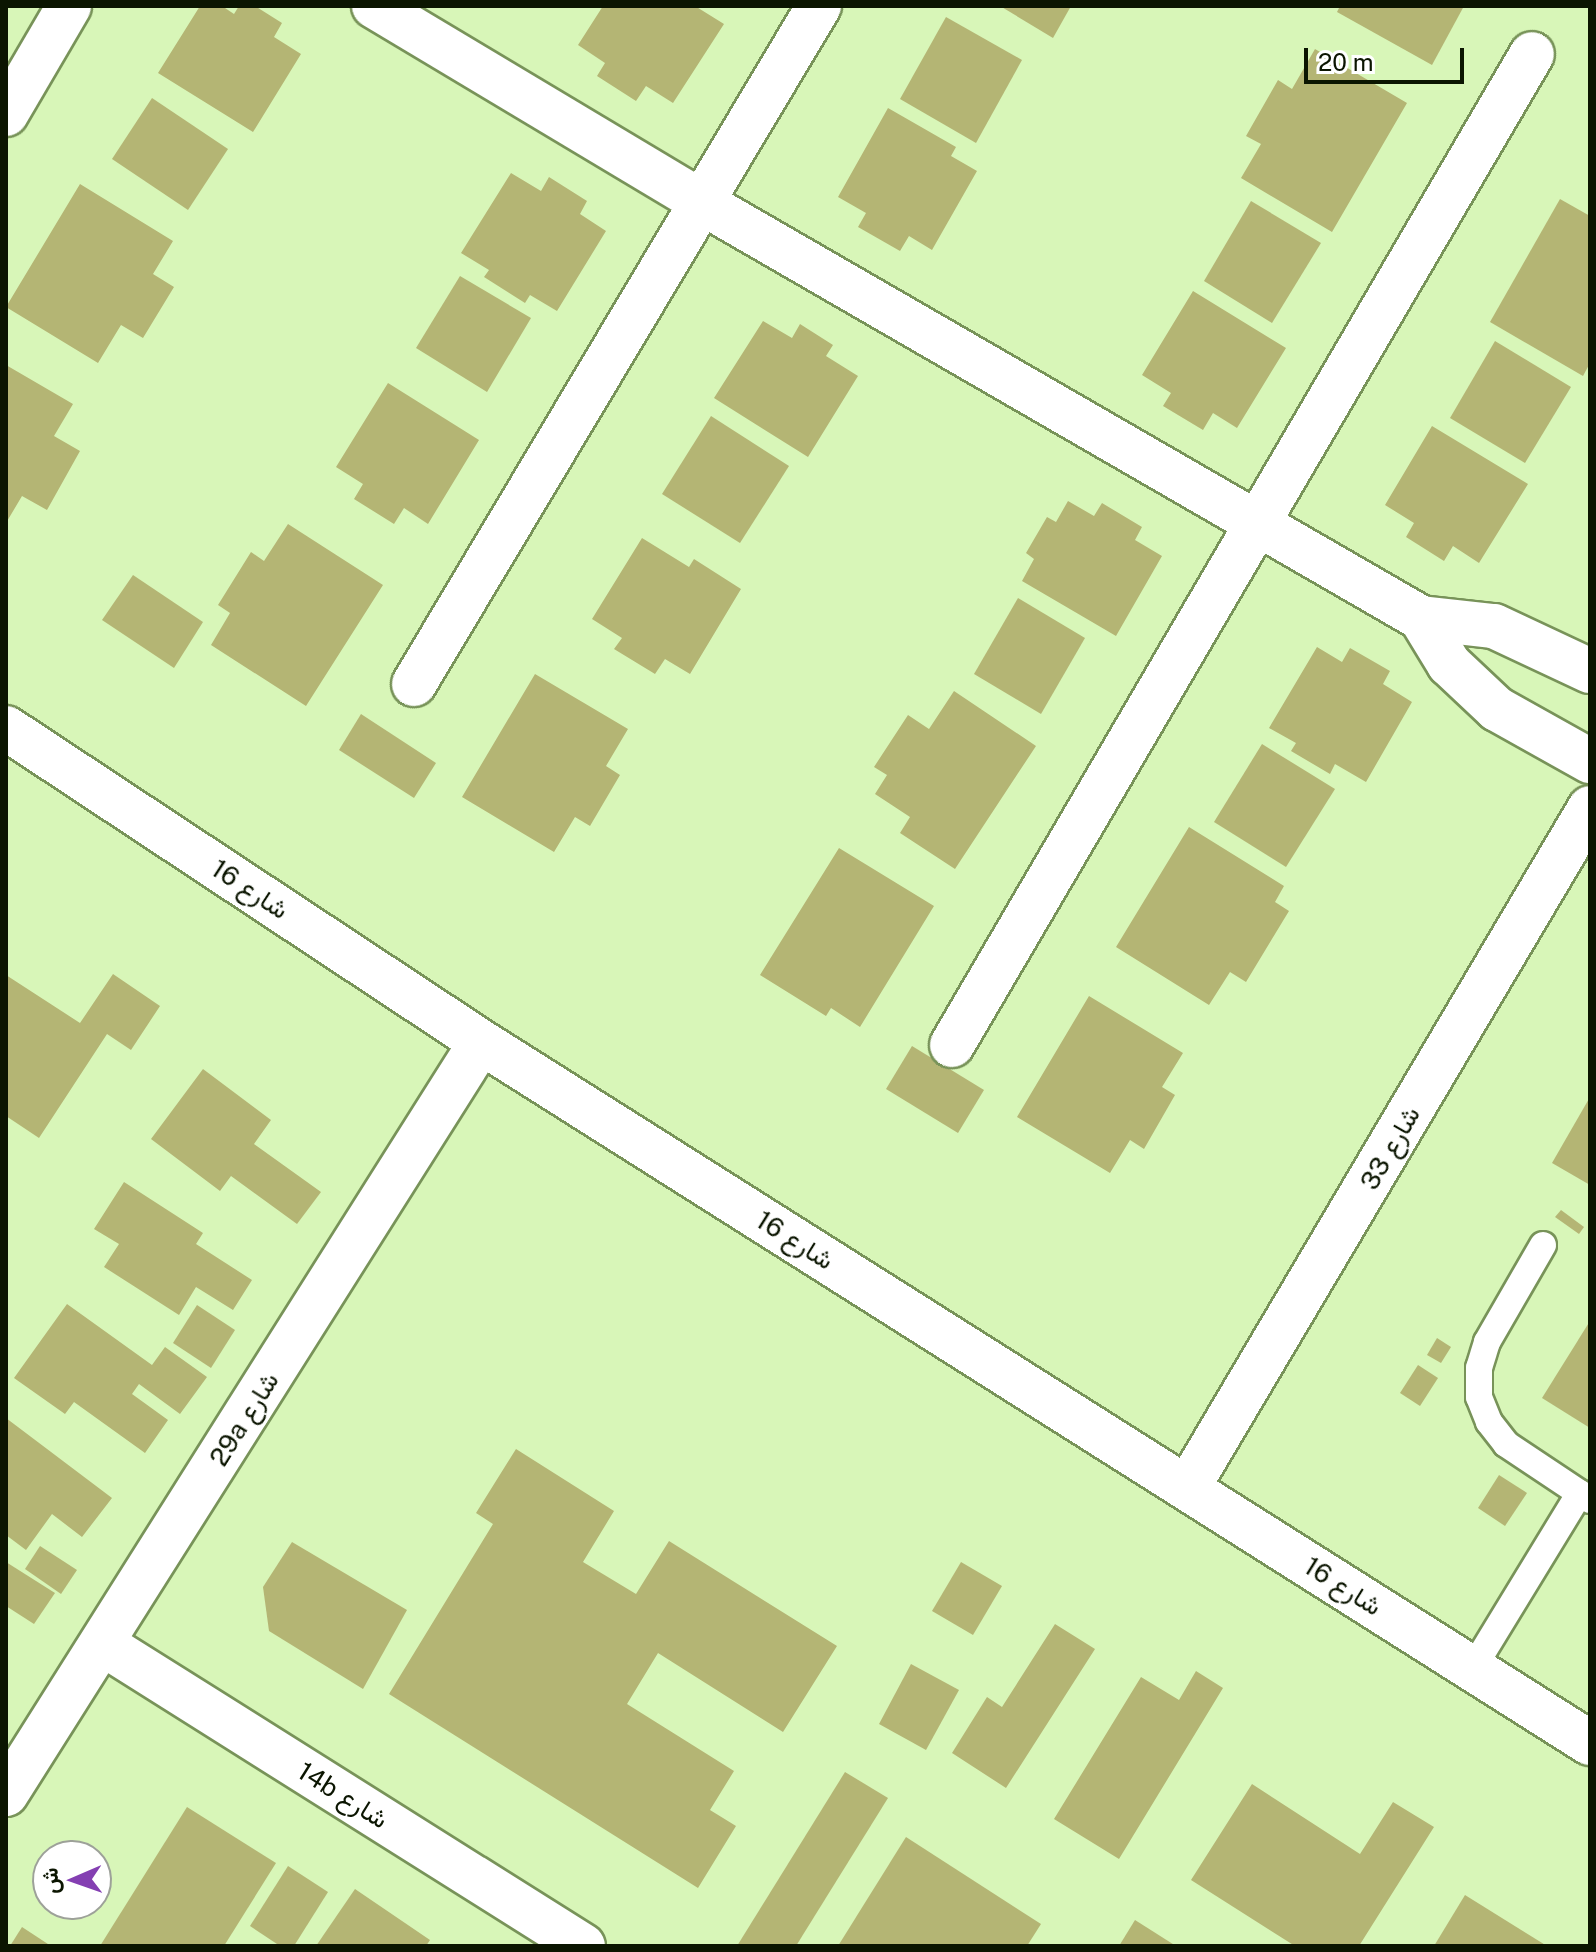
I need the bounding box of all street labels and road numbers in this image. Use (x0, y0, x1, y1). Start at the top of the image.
street label: شارع 16 (206, 853, 294, 925)
street label: شارع 33 (1354, 1101, 1426, 1195)
street label: شارع 16 (751, 1204, 839, 1276)
street label: 29a شارع (203, 1366, 285, 1472)
street label: شارع 16 (1299, 1550, 1387, 1622)
street label: 14b شارع (292, 1755, 394, 1835)

